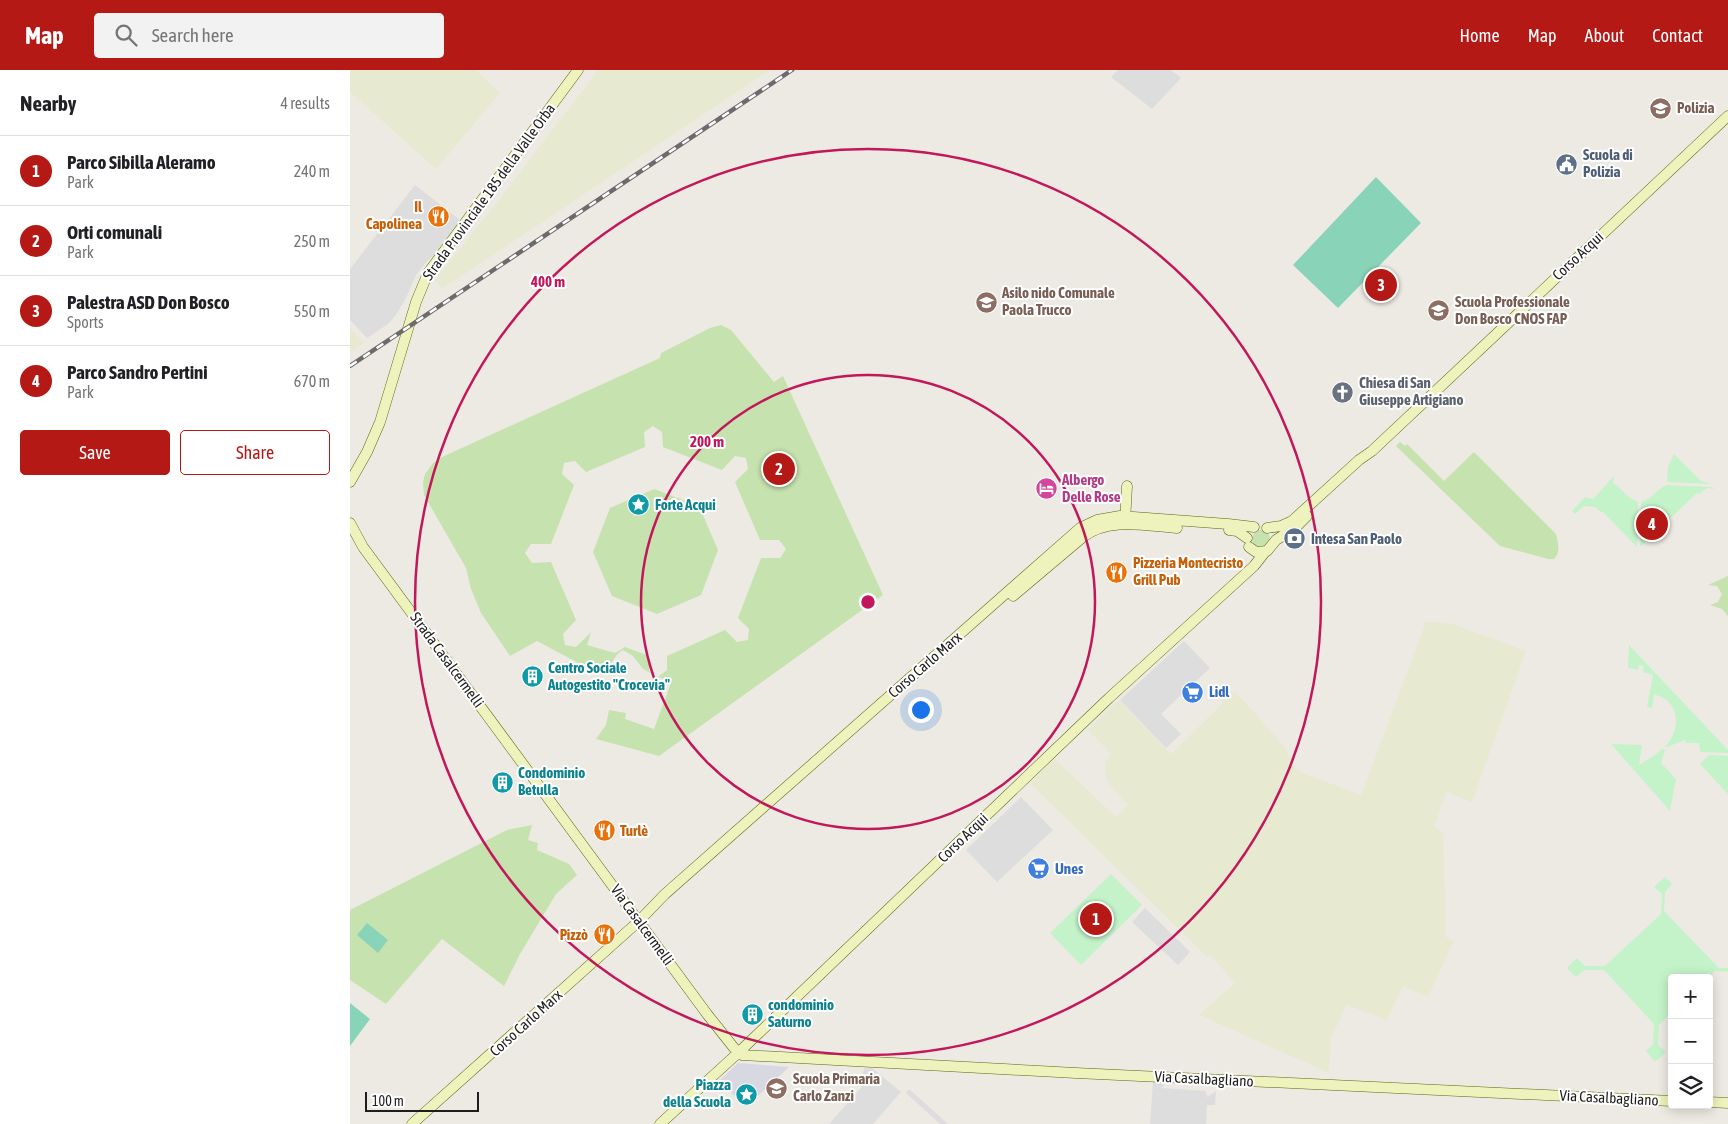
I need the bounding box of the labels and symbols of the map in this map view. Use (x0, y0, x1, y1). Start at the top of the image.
school or university icon: Polizia (1649, 96, 1673, 120)
place label: Polizia (1677, 99, 1715, 116)
street label: Strada Provinciale 185 della Valle Orba (419, 100, 558, 283)
place label: Scuola di Polizia (1583, 146, 1633, 180)
public building icon: Scuola di Polizia (1555, 152, 1579, 176)
place label: Il Capolinea (366, 198, 423, 232)
restaurant icon: Il Capolinea (426, 204, 450, 228)
street label: Corso Acqui (1549, 228, 1607, 283)
pin: 3 (1365, 266, 1397, 304)
text: 400 m (530, 273, 565, 290)
place label: Asilo nido Comunale Paola Trucco (1001, 284, 1115, 318)
school or university icon: Asilo nido Comunale Paola Trucco (974, 290, 998, 314)
place label: Scuola Professionale Don Bosco CNOS FAP (1455, 293, 1570, 327)
school or university icon: Scuola Professionale Don Bosco CNOS FAP (1427, 299, 1451, 323)
place label: Chiesa di San Giuseppe Artigiano (1359, 374, 1463, 408)
church icon: Chiesa di San Giuseppe Artigiano (1331, 380, 1355, 404)
text: 200 m (690, 433, 724, 450)
pin: 2 (763, 450, 795, 488)
place label: Albergo Delle Rose (1061, 471, 1121, 505)
hotel icon: Albergo Delle Rose (1034, 477, 1058, 501)
place icon: Forte Acqui (627, 493, 651, 517)
place label: Forte Acqui (655, 496, 716, 513)
pin: 4 (1636, 505, 1668, 543)
bank icon: Intesa San Paolo (1283, 527, 1307, 551)
place label: Intesa San Paolo (1311, 530, 1402, 547)
place label: Pizzeria Montecristo Grill Pub (1133, 554, 1243, 588)
restaurant icon: Pizzeria Montecristo Grill Pub (1105, 560, 1129, 584)
centre of rings (859, 593, 877, 611)
street label: Strada Casalcermelli (407, 609, 488, 711)
street label: Corso Carlo Marx (885, 628, 965, 701)
place label: Centro Sociale Autogestito "Crocevia" (547, 659, 670, 693)
building icon: Centro Sociale Autogestito "Crocevia" (520, 665, 544, 689)
supermarket icon: Lidl (1181, 680, 1205, 704)
place label: Lidl (1209, 683, 1230, 700)
your location (908, 697, 934, 723)
place label: Condominio Betulla (518, 764, 585, 798)
building icon: Condominio Betulla (490, 770, 514, 794)
street label: Corso Acqui (934, 810, 991, 866)
restaurant icon: Turlè (592, 819, 616, 843)
place label: Turlè (620, 822, 648, 839)
supermarket icon: Unes (1027, 857, 1051, 881)
place label: Unes (1055, 860, 1084, 877)
street label: Via Casalcermelli (607, 881, 677, 968)
pin: 1 (1080, 900, 1112, 938)
restaurant icon: Pizzò (592, 923, 616, 947)
place label: Pizzò (560, 926, 588, 943)
street label: Corso Carlo Marx (486, 986, 565, 1059)
place label: condominio Saturno (768, 996, 834, 1030)
building icon: condominio Saturno (740, 1002, 764, 1026)
street label: Via Casalbagliano (1154, 1067, 1254, 1090)
place label: Scuola Primaria Carlo Zanzi (793, 1070, 880, 1104)
place label: Piazza della Scuola (663, 1076, 731, 1110)
school or university icon: Scuola Primaria Carlo Zanzi (765, 1076, 789, 1100)
place icon: Piazza della Scuola (735, 1082, 759, 1106)
street label: Via Casalbagliano (1559, 1086, 1659, 1109)
scale bar (365, 1089, 479, 1112)

